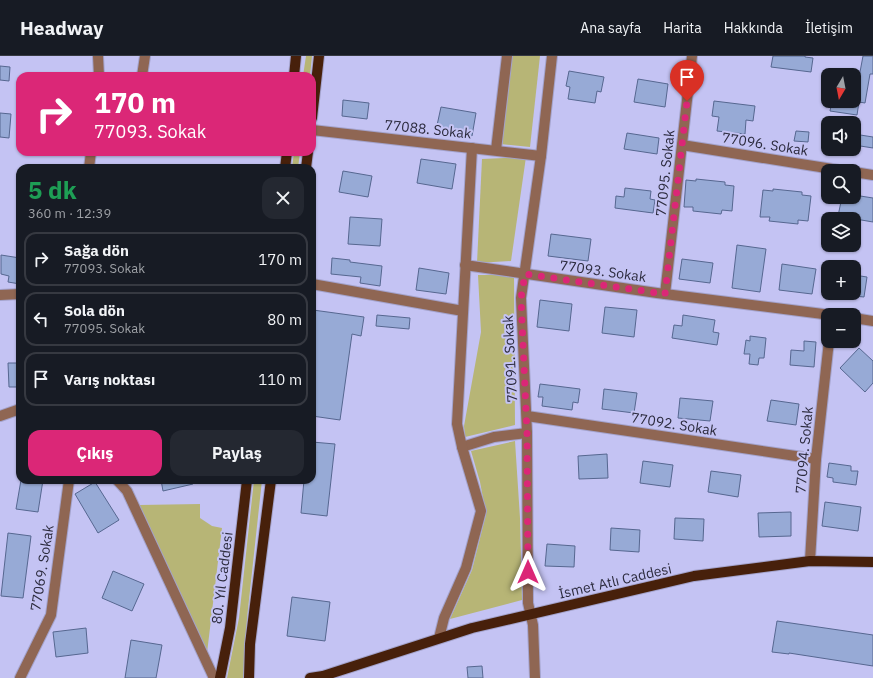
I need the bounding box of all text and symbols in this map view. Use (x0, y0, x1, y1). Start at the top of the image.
text: Headway (20, 16, 103, 40)
text: Ana sayfa (580, 19, 641, 37)
text: Harita (663, 19, 702, 37)
text: Hakkında (724, 19, 783, 37)
text: İletişim (805, 19, 853, 37)
pin (670, 60, 704, 101)
icon: arrive (676, 66, 698, 88)
north arrow (821, 68, 861, 108)
map controls (821, 68, 861, 348)
text: 170 m (94, 84, 176, 121)
icon: right (28, 88, 80, 140)
street label: 77088. Sokak (384, 115, 473, 143)
button: sound (821, 116, 861, 156)
text: 77093. Sokak (94, 120, 206, 143)
street label: 77095. Sokak (651, 128, 679, 217)
street label: 77096. Sokak (721, 128, 810, 160)
button: search (821, 164, 861, 204)
text: 5 dk (28, 174, 77, 206)
button: close (262, 177, 304, 219)
text: 360 m · 12:39 (28, 205, 111, 222)
button: layers (821, 212, 861, 252)
text: Sağa dön (64, 241, 129, 260)
icon: right (30, 248, 52, 270)
text: 170 m (258, 250, 302, 269)
street label: 77093. Sokak (559, 256, 648, 286)
text: 77093. Sokak (64, 260, 145, 277)
button: + (821, 260, 861, 300)
text: Sola dön (64, 301, 125, 320)
icon: left (30, 308, 52, 330)
button: − (821, 308, 861, 348)
text: 80 m (267, 310, 302, 329)
street label: 77091. Sokak (499, 314, 521, 403)
text: 77095. Sokak (64, 320, 145, 337)
icon: arrive (30, 368, 52, 390)
text: Varış noktası (64, 370, 155, 389)
text: 110 m (258, 370, 302, 389)
street label: 77094. Sokak (791, 405, 817, 494)
street label: 77092. Sokak (630, 408, 719, 440)
button: Çıkış (28, 430, 162, 476)
button: Paylaş (170, 430, 304, 476)
street label: 77069. Sokak (26, 523, 58, 612)
street label: 80. Yıl Caddesi (207, 531, 237, 625)
position arrow (507, 551, 549, 593)
street label: İsmet Atlı Caddesi (557, 559, 673, 603)

